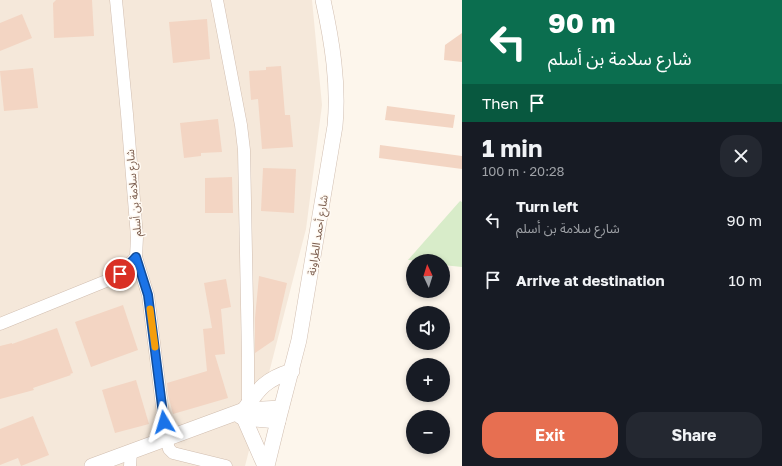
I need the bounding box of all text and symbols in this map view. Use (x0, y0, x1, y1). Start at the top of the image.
text: 90 m (548, 6, 615, 39)
icon: left (482, 16, 534, 68)
text: شارع سلامة بن أسلم (548, 47, 692, 69)
icon: arrive (526, 92, 548, 114)
text: Then (482, 94, 518, 112)
text: 1 min (482, 133, 542, 162)
button: close (720, 135, 762, 177)
street label: شارع سلامة بن أسلم (123, 148, 146, 237)
text: 100 m · 20:28 (482, 163, 565, 179)
street label: شارع أحمد الطراونة (304, 193, 332, 277)
text: Turn left (516, 197, 578, 215)
icon: left (482, 209, 504, 231)
text: 90 m (727, 211, 762, 229)
text: شارع سلامة بن أسلم (516, 220, 620, 236)
north arrow (406, 254, 450, 298)
map controls (406, 254, 450, 454)
pin (103, 257, 137, 291)
icon: arrive (109, 263, 131, 285)
icon: arrive (482, 269, 504, 291)
text: Arrive at destination (516, 271, 665, 289)
text: 10 m (728, 271, 762, 289)
button: sound (406, 306, 450, 350)
button: + (406, 358, 450, 402)
position arrow (143, 401, 185, 443)
button: − (406, 410, 450, 454)
button: Exit (482, 412, 618, 458)
button: Share (626, 412, 762, 458)

